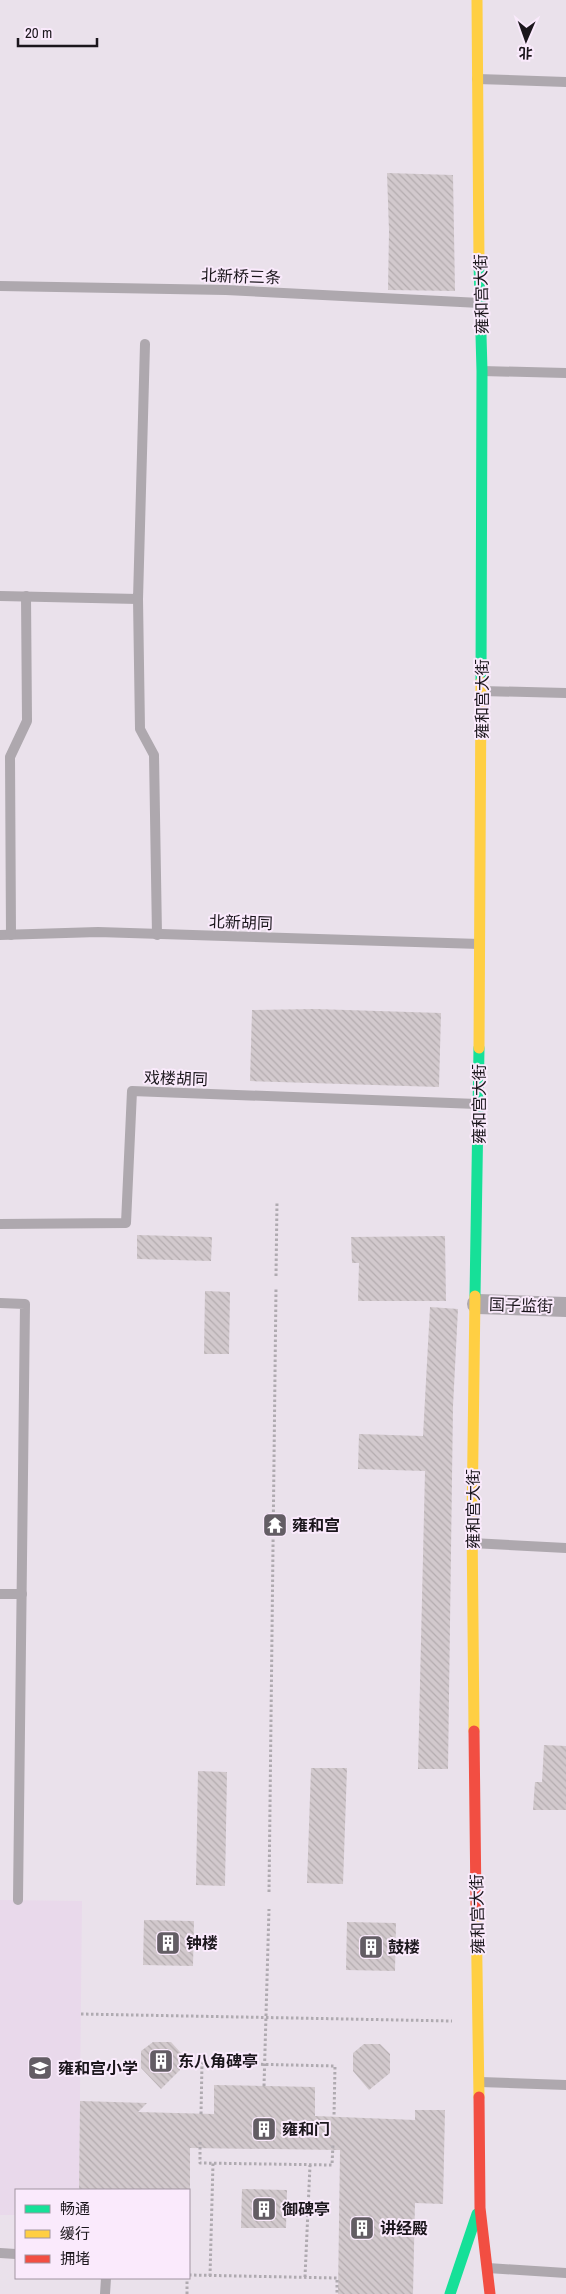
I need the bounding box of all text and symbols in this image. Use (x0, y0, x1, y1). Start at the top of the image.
scale bar (18, 15, 96, 47)
north arrow (501, 15, 551, 65)
text: 20 m (25, 22, 52, 43)
text: 北 (518, 44, 533, 62)
street label: 雍和宫大街 (469, 254, 493, 334)
street label: 北新桥三条 (201, 264, 281, 288)
street label: 雍和宫大街 (471, 659, 493, 739)
street label: 北新胡同 (209, 910, 273, 934)
street label: 雍和宫大街 (468, 1064, 490, 1144)
street label: 戏楼胡同 (144, 1066, 208, 1090)
street label: 国子监街 (489, 1293, 553, 1317)
street label: 雍和宫大街 (462, 1469, 484, 1549)
temple icon: 雍和宫 (262, 1512, 288, 1538)
place label: 雍和宫 (292, 1514, 340, 1536)
street label: 雍和宫大街 (465, 1874, 489, 1954)
building icon: 钟楼 (155, 1930, 181, 1956)
place label: 钟楼 (186, 1932, 218, 1954)
building icon: 鼓楼 (358, 1934, 384, 1960)
place label: 鼓楼 (388, 1936, 420, 1958)
building icon: 东八角碑亭 (148, 2048, 174, 2074)
place label: 东八角碑亭 (178, 2050, 258, 2072)
school or university icon: 雍和宫小学 (27, 2055, 53, 2081)
place label: 雍和宫小学 (58, 2057, 138, 2079)
building icon: 雍和门 (251, 2116, 277, 2142)
place label: 雍和门 (282, 2118, 330, 2140)
legend (15, 2189, 190, 2279)
building icon: 御碑亭 (251, 2196, 277, 2222)
text: 畅通 (60, 2198, 90, 2219)
place label: 御碑亭 (282, 2198, 330, 2220)
building icon: 讲经殿 (349, 2215, 375, 2241)
place label: 讲经殿 (380, 2217, 428, 2239)
text: 缓行 (60, 2223, 90, 2244)
text: 拥堵 (60, 2248, 90, 2269)

